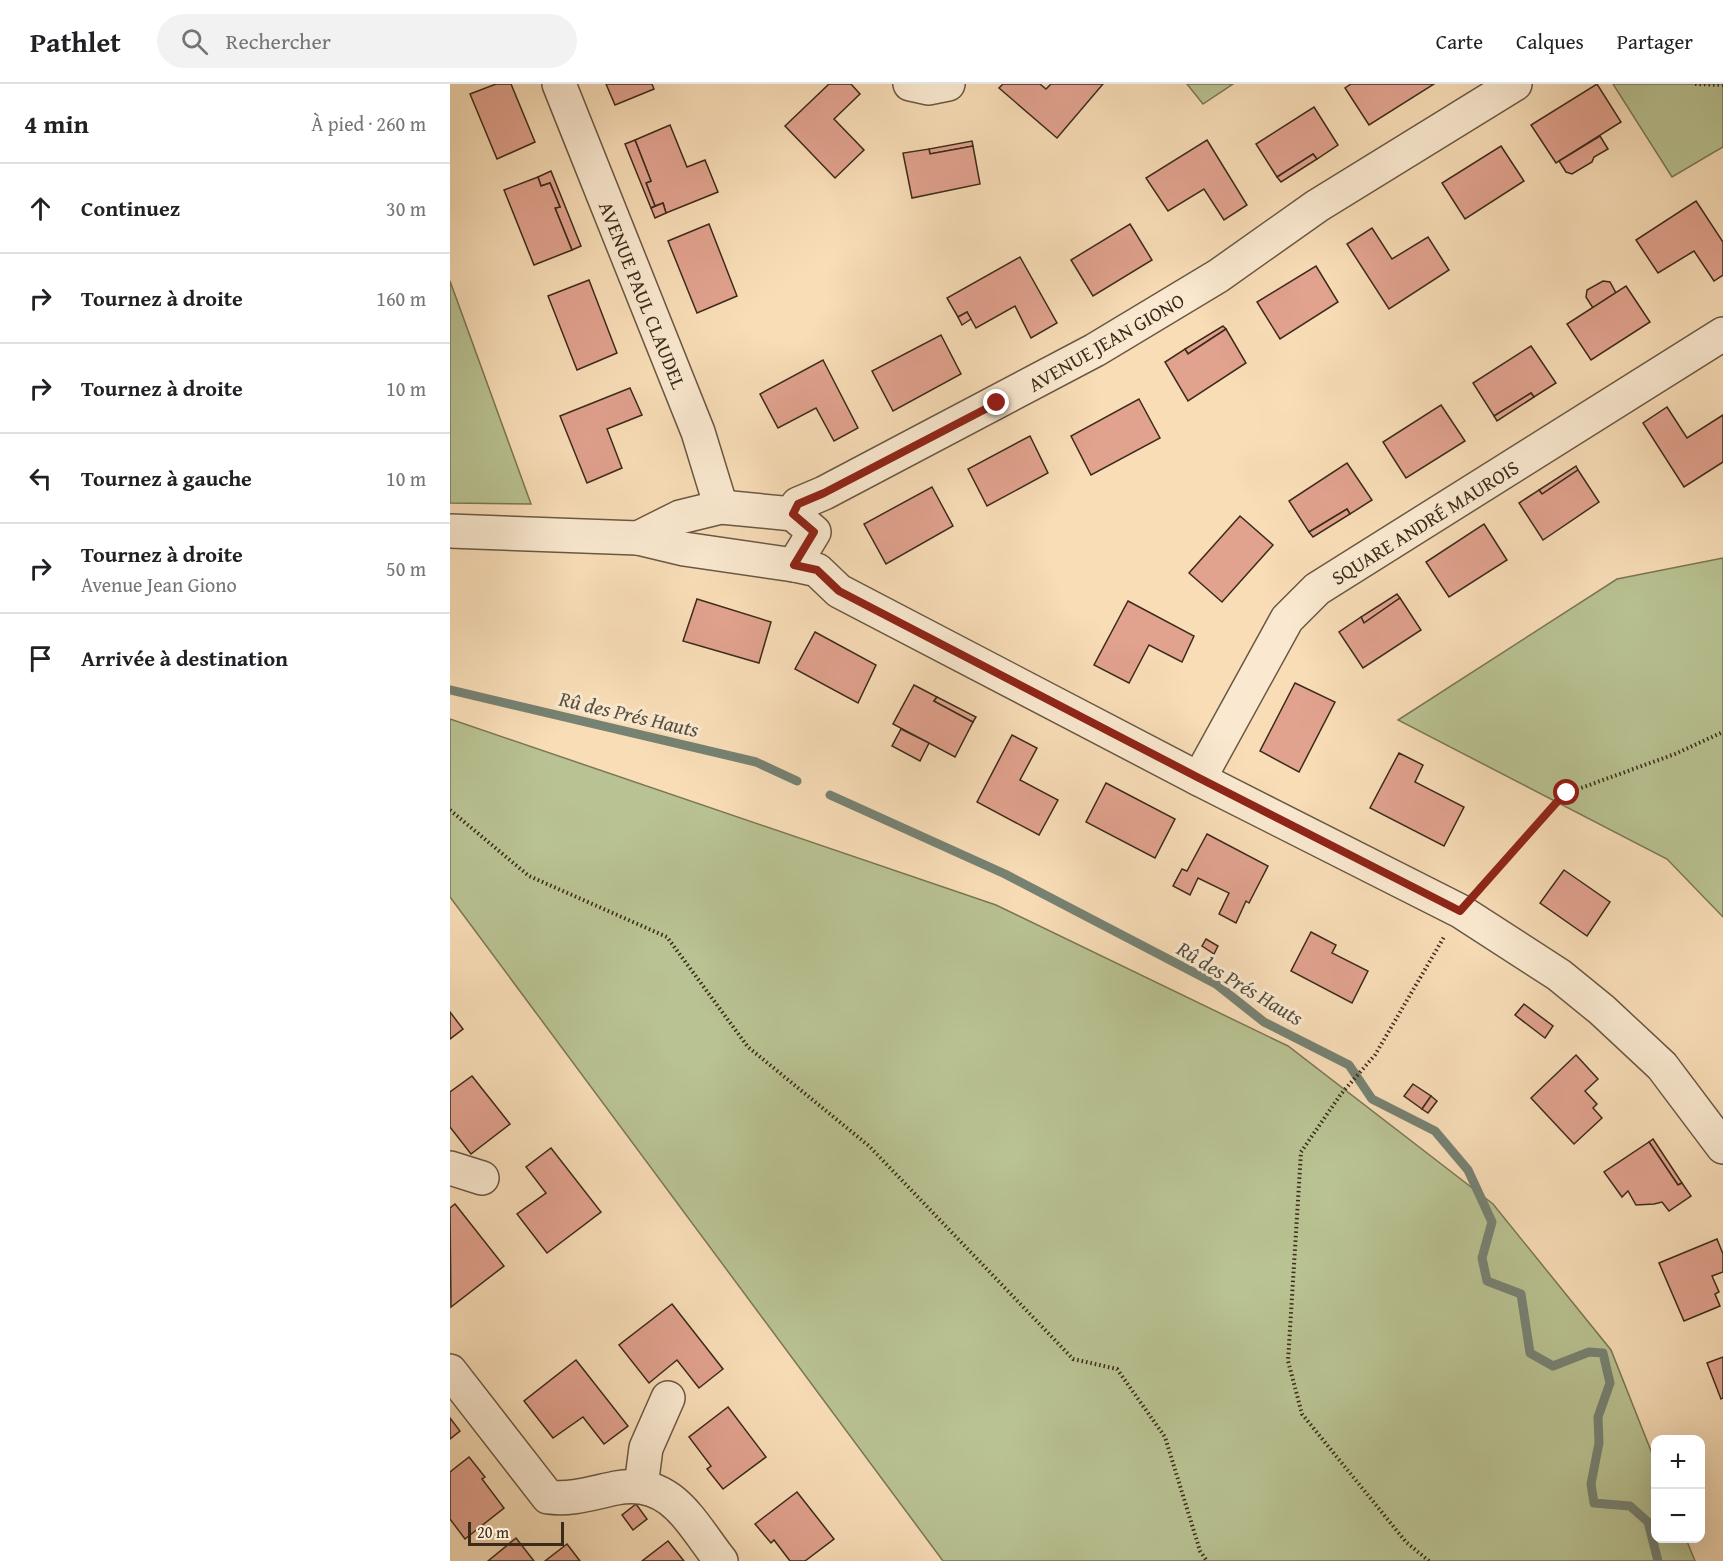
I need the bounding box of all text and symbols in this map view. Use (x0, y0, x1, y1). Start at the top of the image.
search box (157, 14, 577, 68)
text: Pathlet (30, 21, 121, 62)
icon: search (178, 25, 211, 58)
text: Rechercher (226, 25, 331, 57)
text: Carte (1436, 26, 1483, 57)
text: Calques (1516, 26, 1584, 57)
text: Partager (1617, 26, 1693, 57)
text: 4 min (24, 104, 89, 143)
text: À pied · 260 m (311, 109, 426, 138)
icon: ahead (24, 192, 57, 225)
text: Continuez (81, 192, 180, 224)
text: 30 m (386, 194, 426, 223)
street label: AVENUE PAUL CLAUDEL (592, 197, 694, 393)
icon: right (24, 282, 57, 315)
text: Tournez à droite (81, 282, 243, 314)
text: 160 m (376, 284, 426, 313)
street label: AVENUE JEAN GIONO (1023, 285, 1189, 399)
icon: right (24, 372, 57, 405)
text: Tournez à droite (81, 372, 243, 404)
text: 10 m (386, 374, 426, 403)
route end (983, 389, 1009, 415)
street label: SQUARE ANDRÉ MAUROIS (1326, 452, 1524, 592)
icon: left (24, 462, 57, 495)
text: Tournez à gauche (81, 462, 252, 494)
text: 10 m (386, 464, 426, 493)
text: Tournez à droite (81, 538, 243, 570)
icon: right (24, 552, 57, 585)
text: 50 m (386, 554, 426, 583)
text: Avenue Jean Giono (81, 570, 237, 599)
icon: arrive (24, 642, 57, 675)
text: Arrivée à destination (81, 642, 288, 674)
water label: Rû des Prés Hauts (555, 683, 702, 745)
route start (1553, 779, 1579, 805)
water label: Rû des Prés Hauts (1170, 933, 1309, 1033)
map controls (1651, 1435, 1705, 1543)
button: + (1651, 1435, 1705, 1489)
button: − (1651, 1489, 1705, 1543)
scale bar (468, 1519, 564, 1546)
text: 20 m (477, 1520, 509, 1544)

